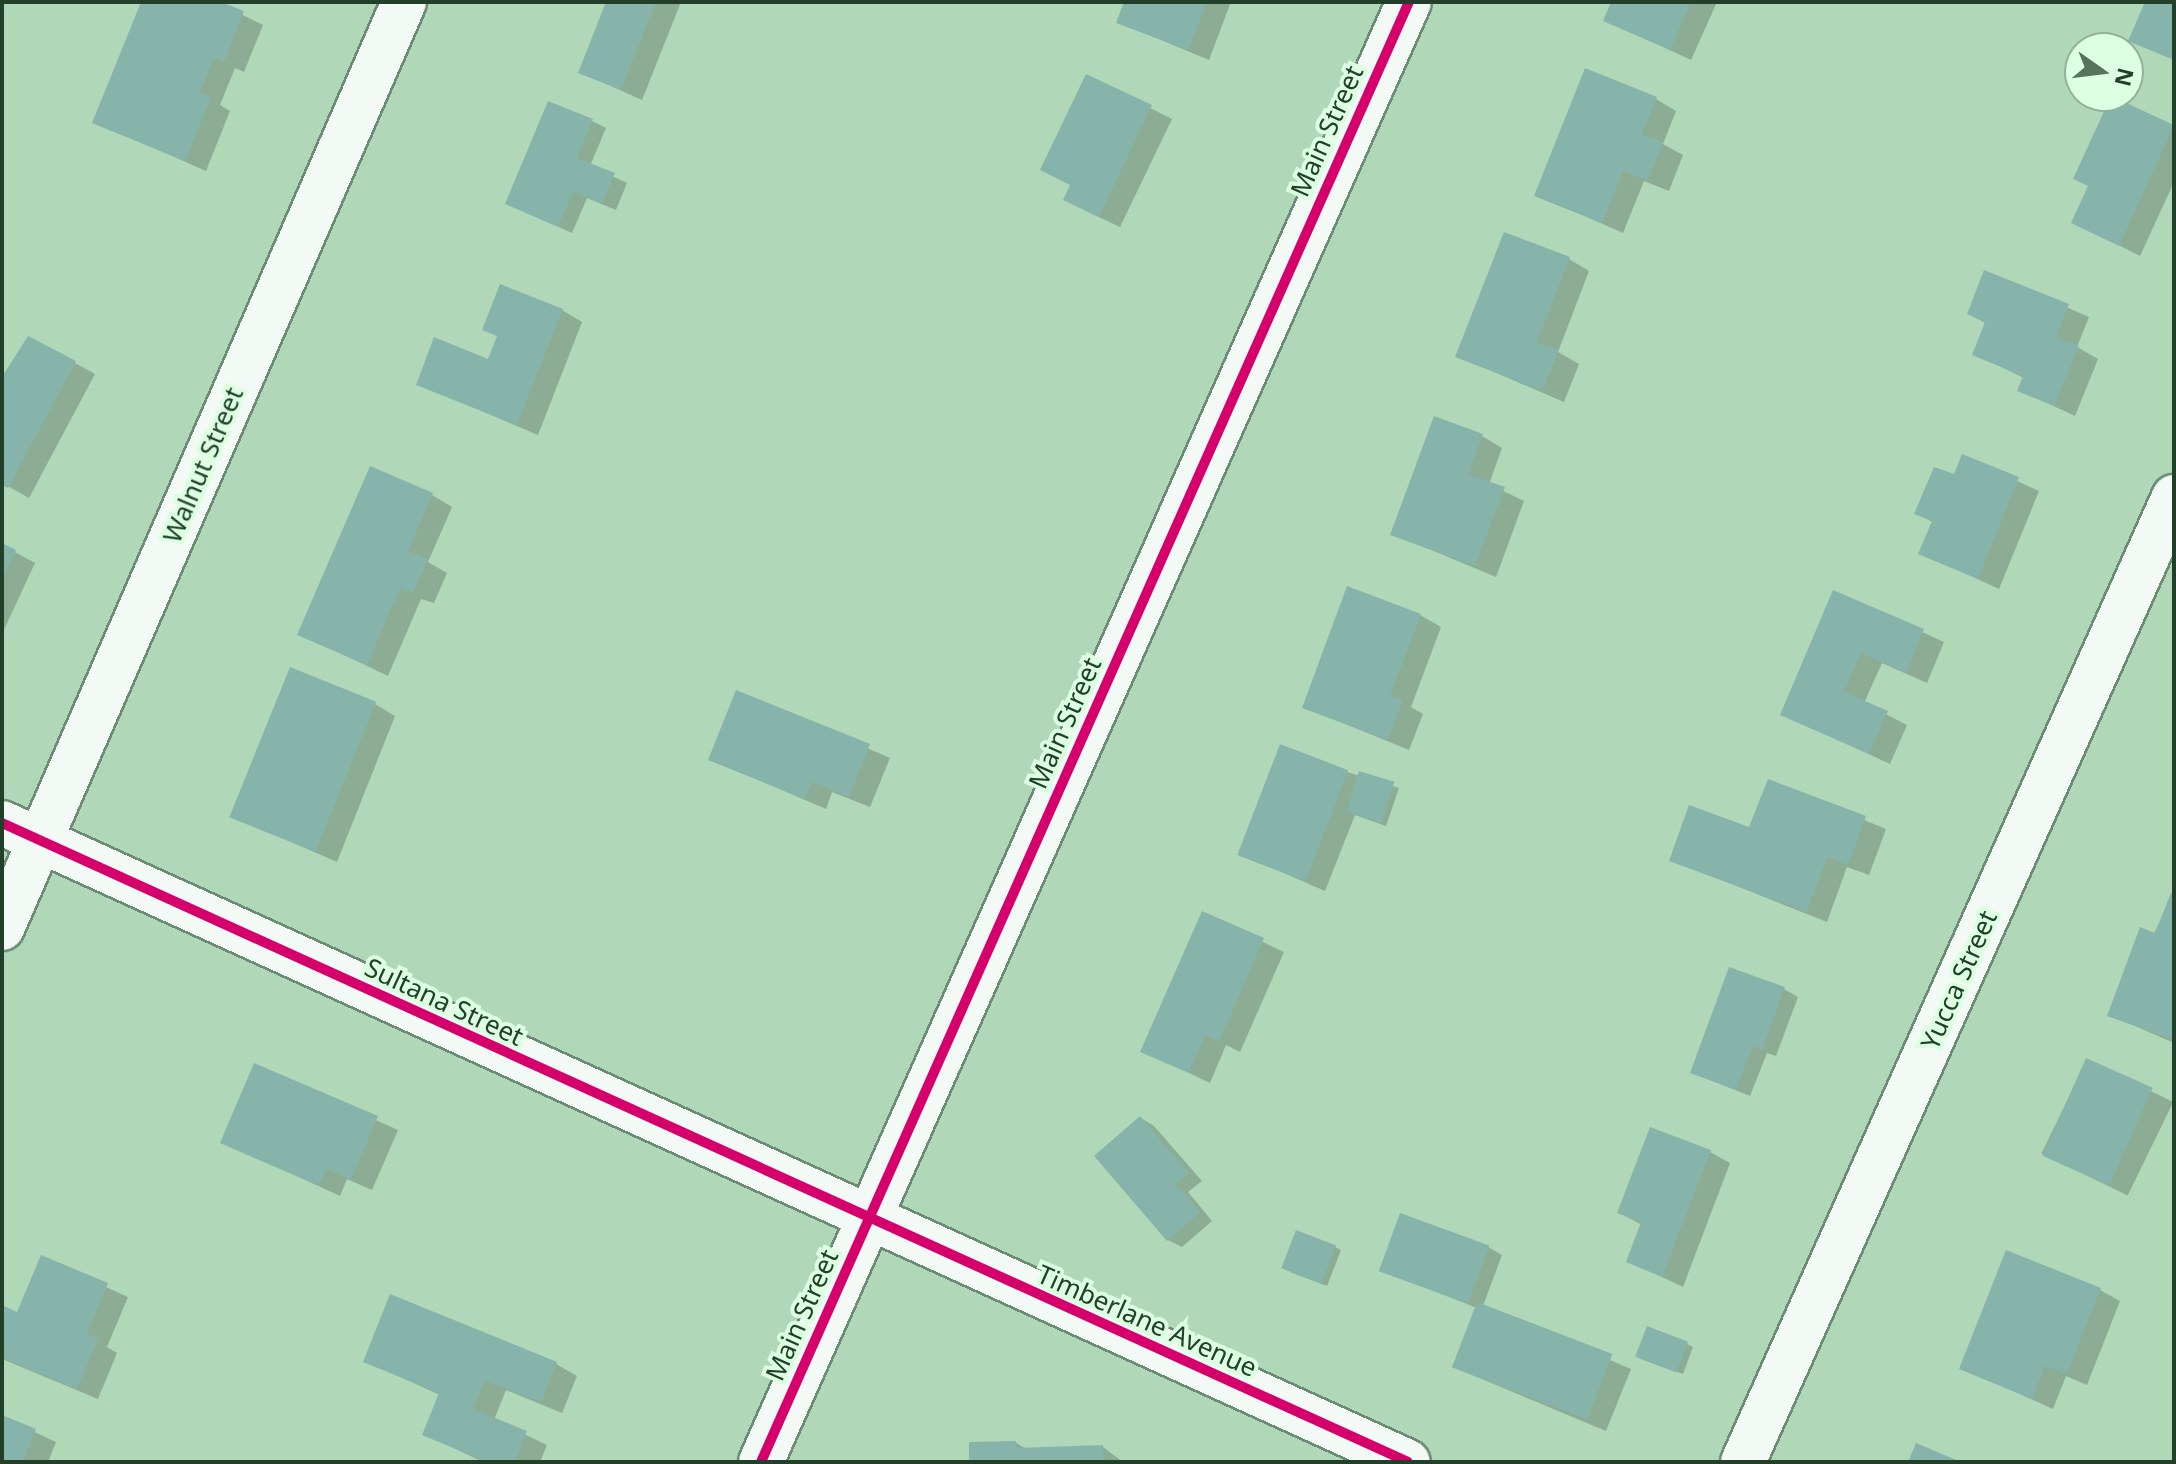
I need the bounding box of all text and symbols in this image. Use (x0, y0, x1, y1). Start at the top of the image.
north arrow (2064, 32, 2144, 112)
street label: Main Street (1284, 61, 1370, 201)
text: N (2109, 65, 2142, 90)
street label: Walnut Street (156, 383, 250, 547)
street label: Main Street (1022, 653, 1108, 793)
street label: Yucca Street (1914, 906, 2004, 1054)
street label: Sultana Street (360, 952, 528, 1052)
street label: Main Street (759, 1245, 845, 1385)
street label: Timberlane Avenue (1032, 1259, 1262, 1383)

